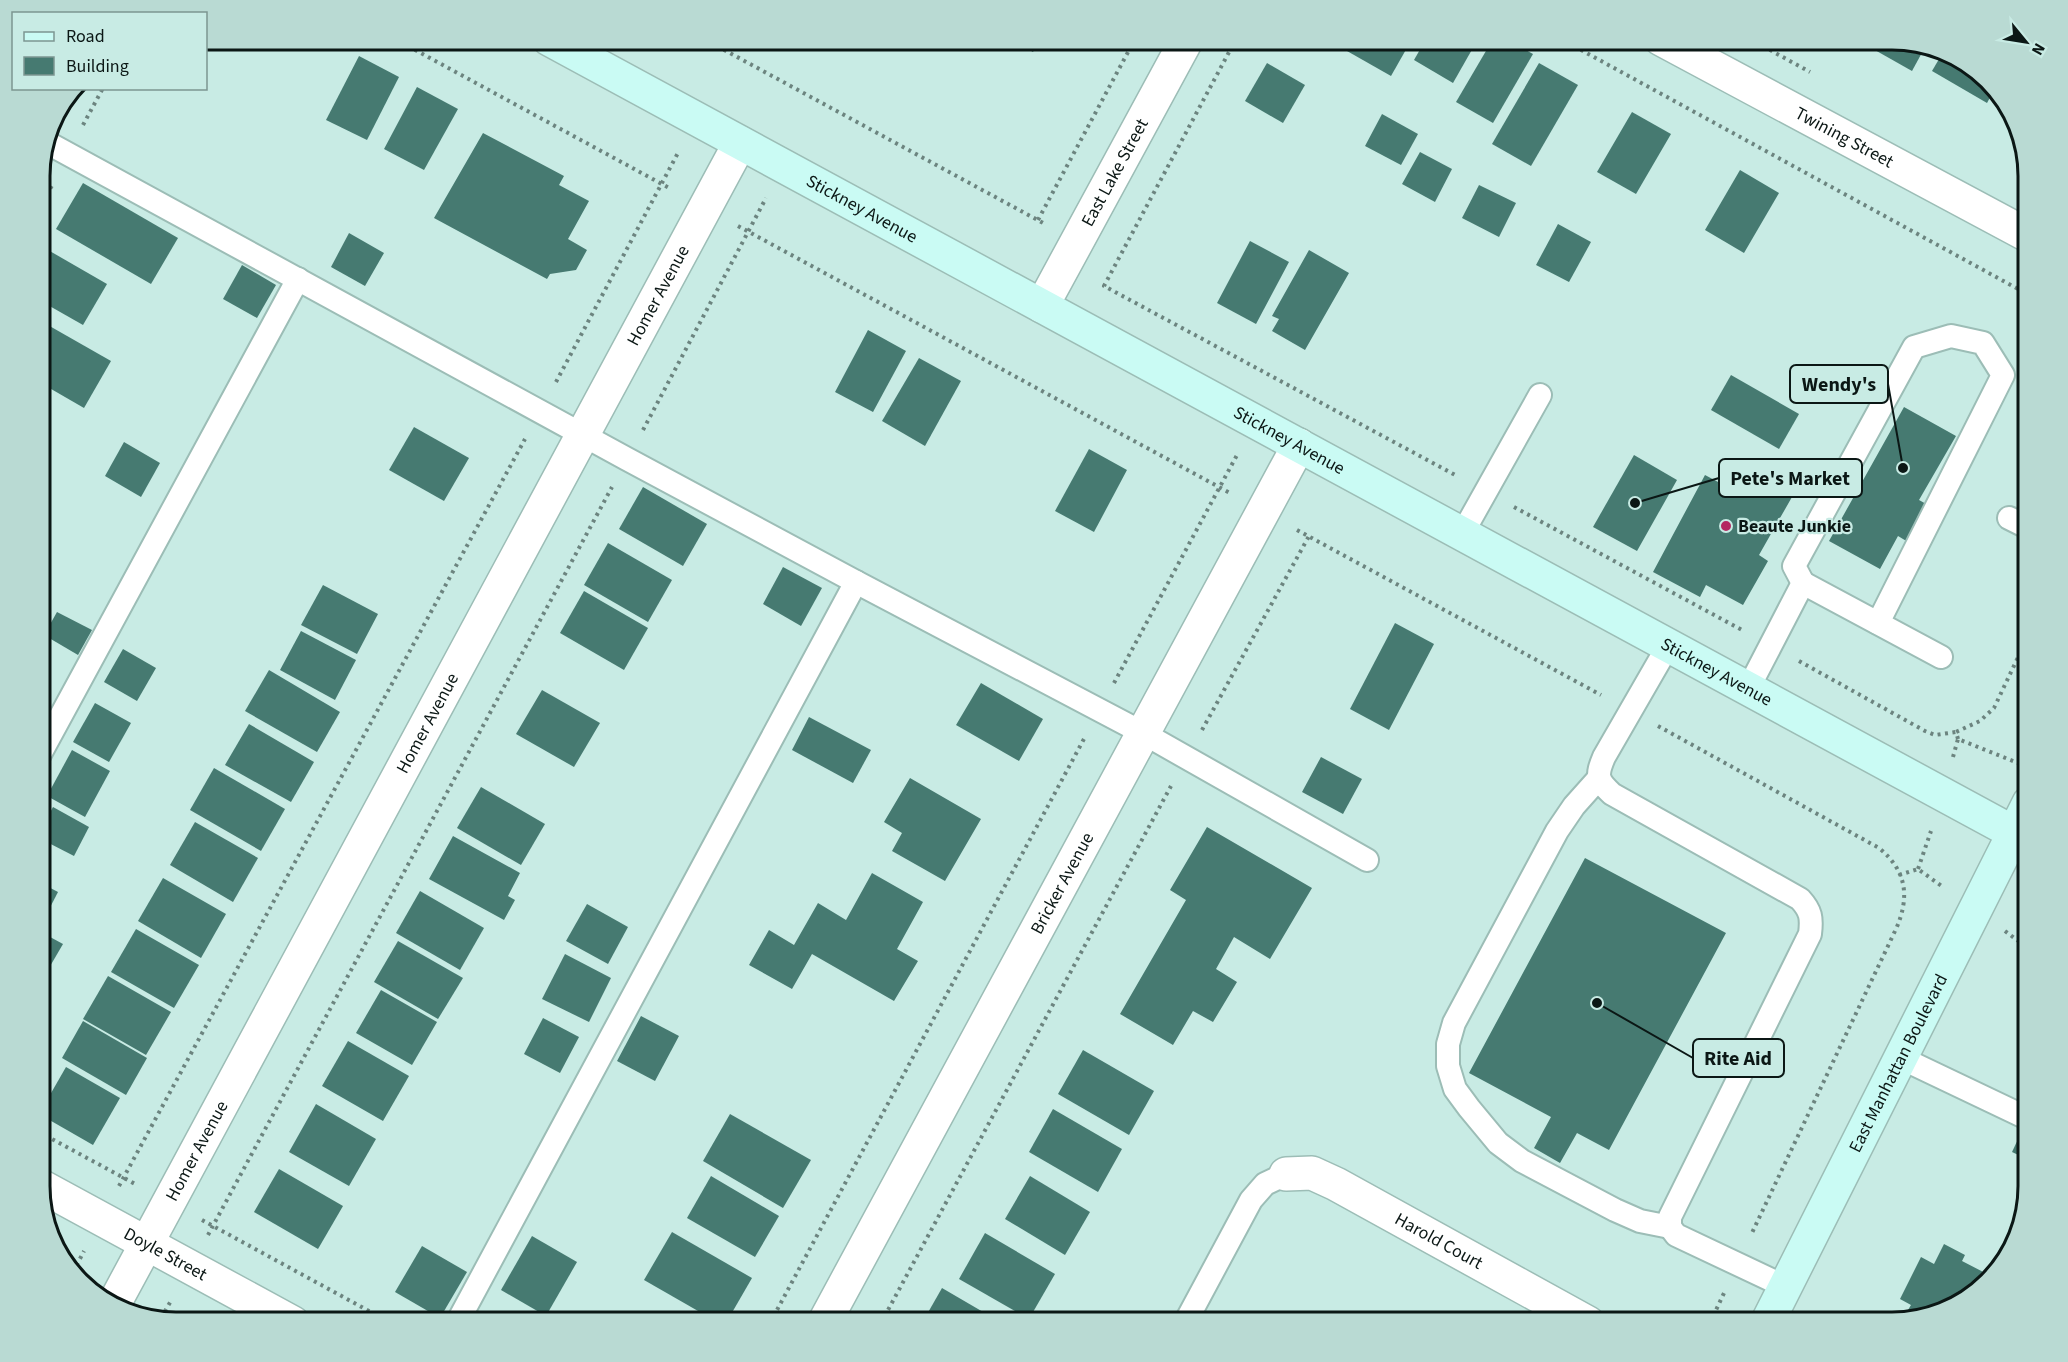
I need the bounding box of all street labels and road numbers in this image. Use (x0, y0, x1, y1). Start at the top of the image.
street label: Twining Street (1790, 101, 1898, 174)
street label: East Lake Street (1075, 114, 1154, 231)
street label: Stickney Avenue (802, 169, 922, 249)
street label: Homer Avenue (621, 241, 696, 350)
street label: Stickney Avenue (1229, 400, 1349, 481)
street label: Stickney Avenue (1656, 632, 1777, 713)
street label: Homer Avenue (390, 669, 465, 778)
street label: Bricker Avenue (1025, 828, 1100, 939)
street label: East Manhattan Boulevard (1843, 970, 1954, 1157)
street label: Homer Avenue (160, 1096, 234, 1206)
street label: Harold Court (1390, 1207, 1487, 1276)
street label: Doyle Street (119, 1221, 211, 1287)

